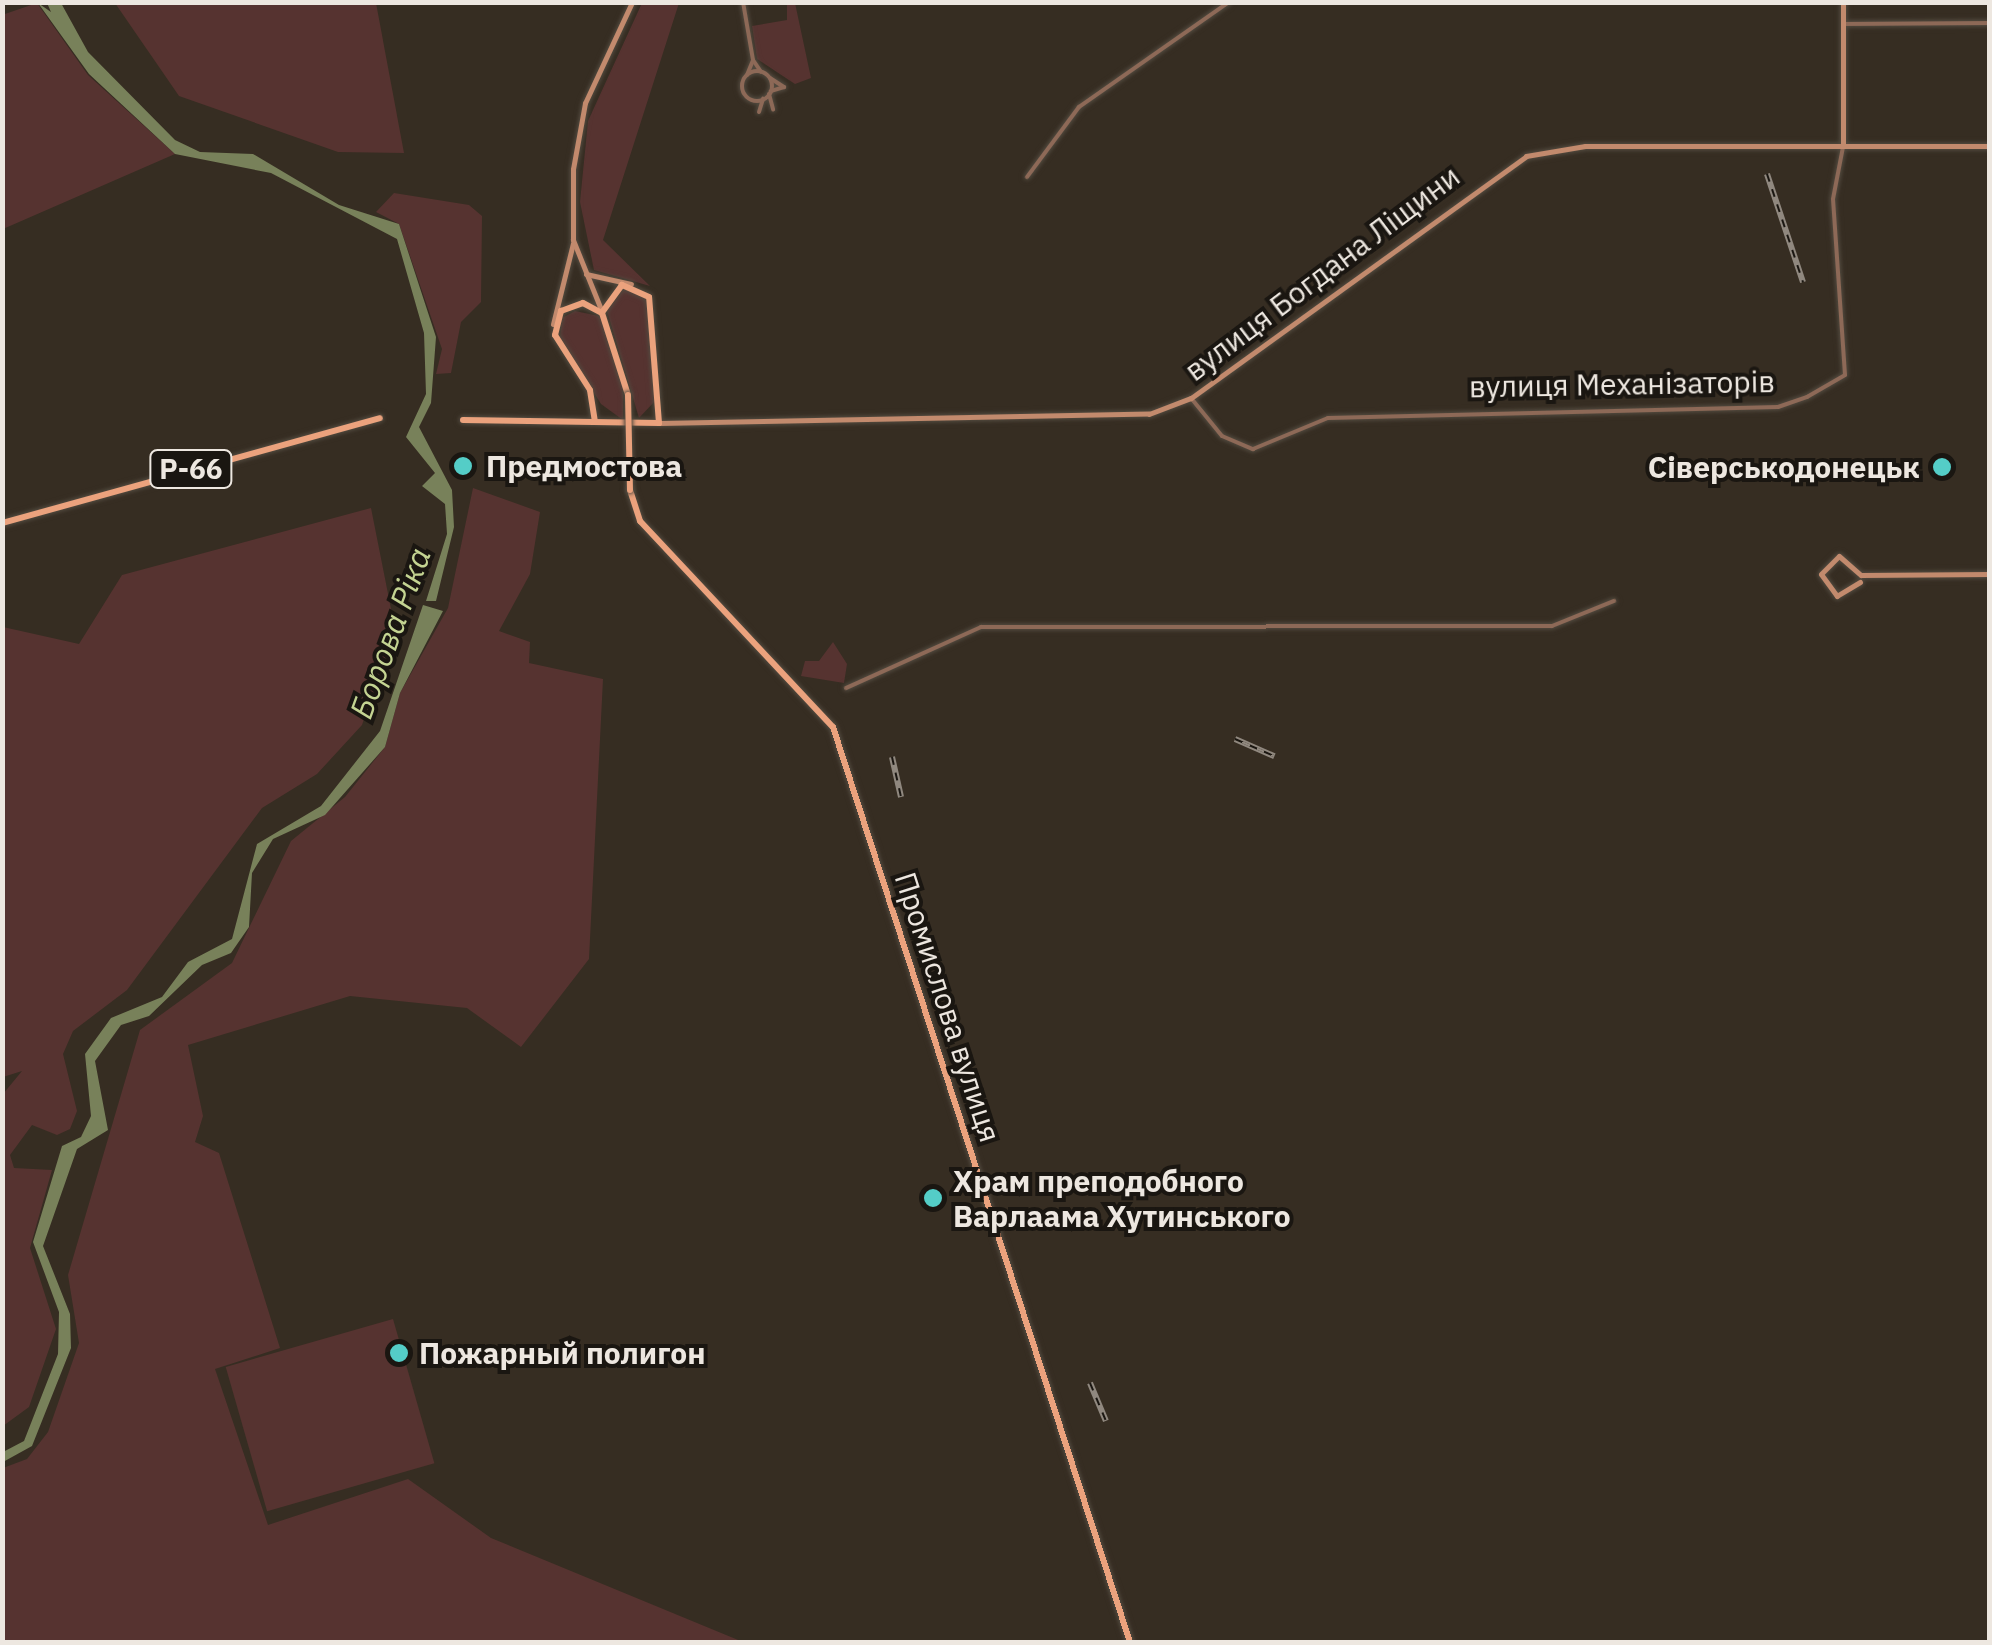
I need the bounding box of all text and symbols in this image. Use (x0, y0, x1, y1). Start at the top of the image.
street label: вулиця Богдана Ліщини (1177, 158, 1467, 388)
street label: вулиця Механізаторів (1469, 363, 1775, 405)
road number: Р-66 (148, 446, 234, 492)
place label: Предмостова (486, 448, 682, 484)
place label: Сіверськодонецьк (1648, 449, 1920, 485)
marker: Предмостова (450, 453, 476, 479)
marker: Сіверськодонецьк (1929, 454, 1955, 480)
water label: Борова Ріка (341, 542, 439, 724)
street label: Промислова вулиця (887, 867, 1009, 1147)
place label: Храм преподобного Варлаама Хутинського (953, 1163, 1291, 1234)
marker: Храм преподобного Варлаама Хутинського (922, 1187, 944, 1209)
place label: Пожарный полигон (419, 1335, 706, 1371)
marker: Пожарный полигон (388, 1342, 410, 1364)

